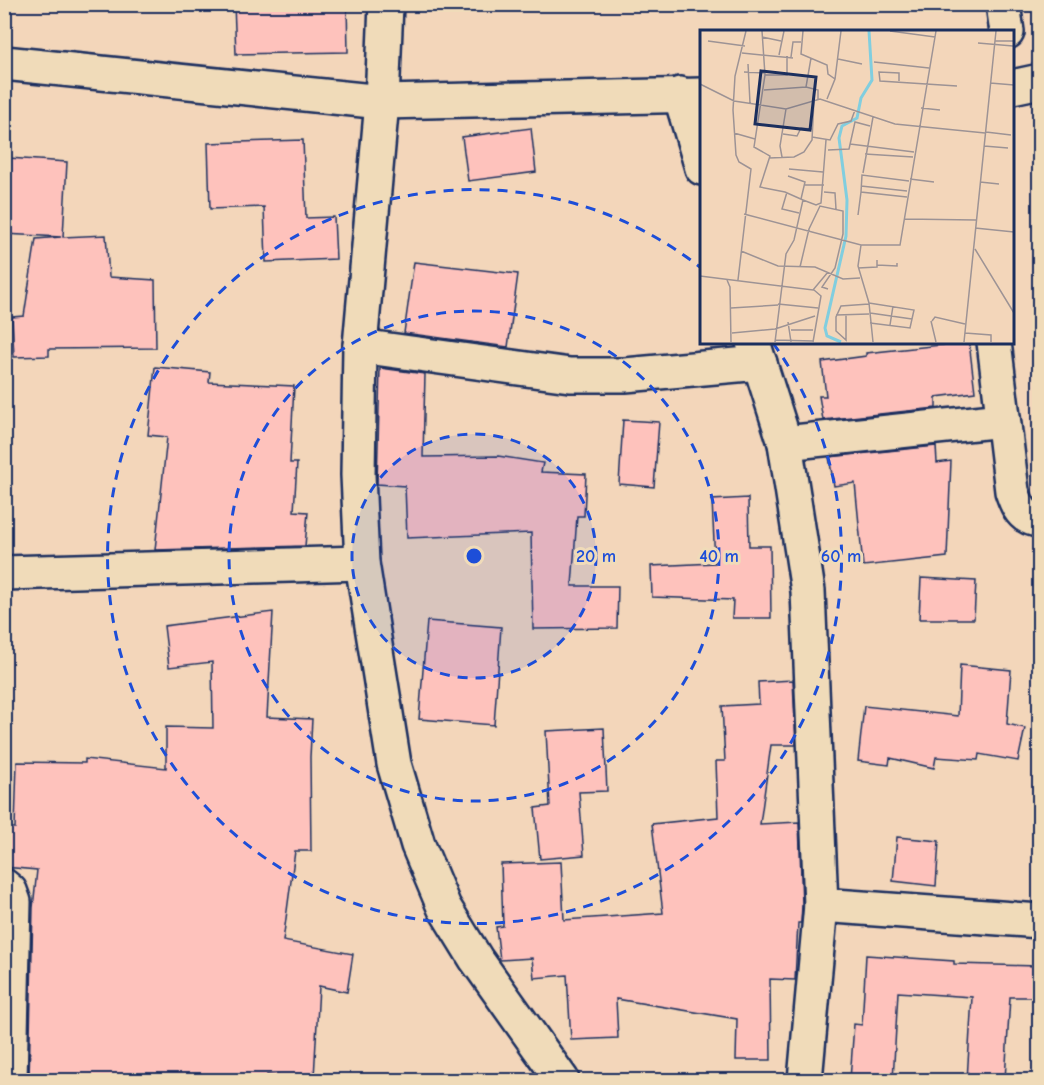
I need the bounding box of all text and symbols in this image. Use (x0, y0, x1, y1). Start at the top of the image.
inset map (700, 30, 1014, 344)
centre of rings (464, 546, 484, 566)
text: 20 m (576, 546, 616, 567)
text: 40 m (699, 546, 739, 567)
text: 60 m (821, 546, 861, 567)

